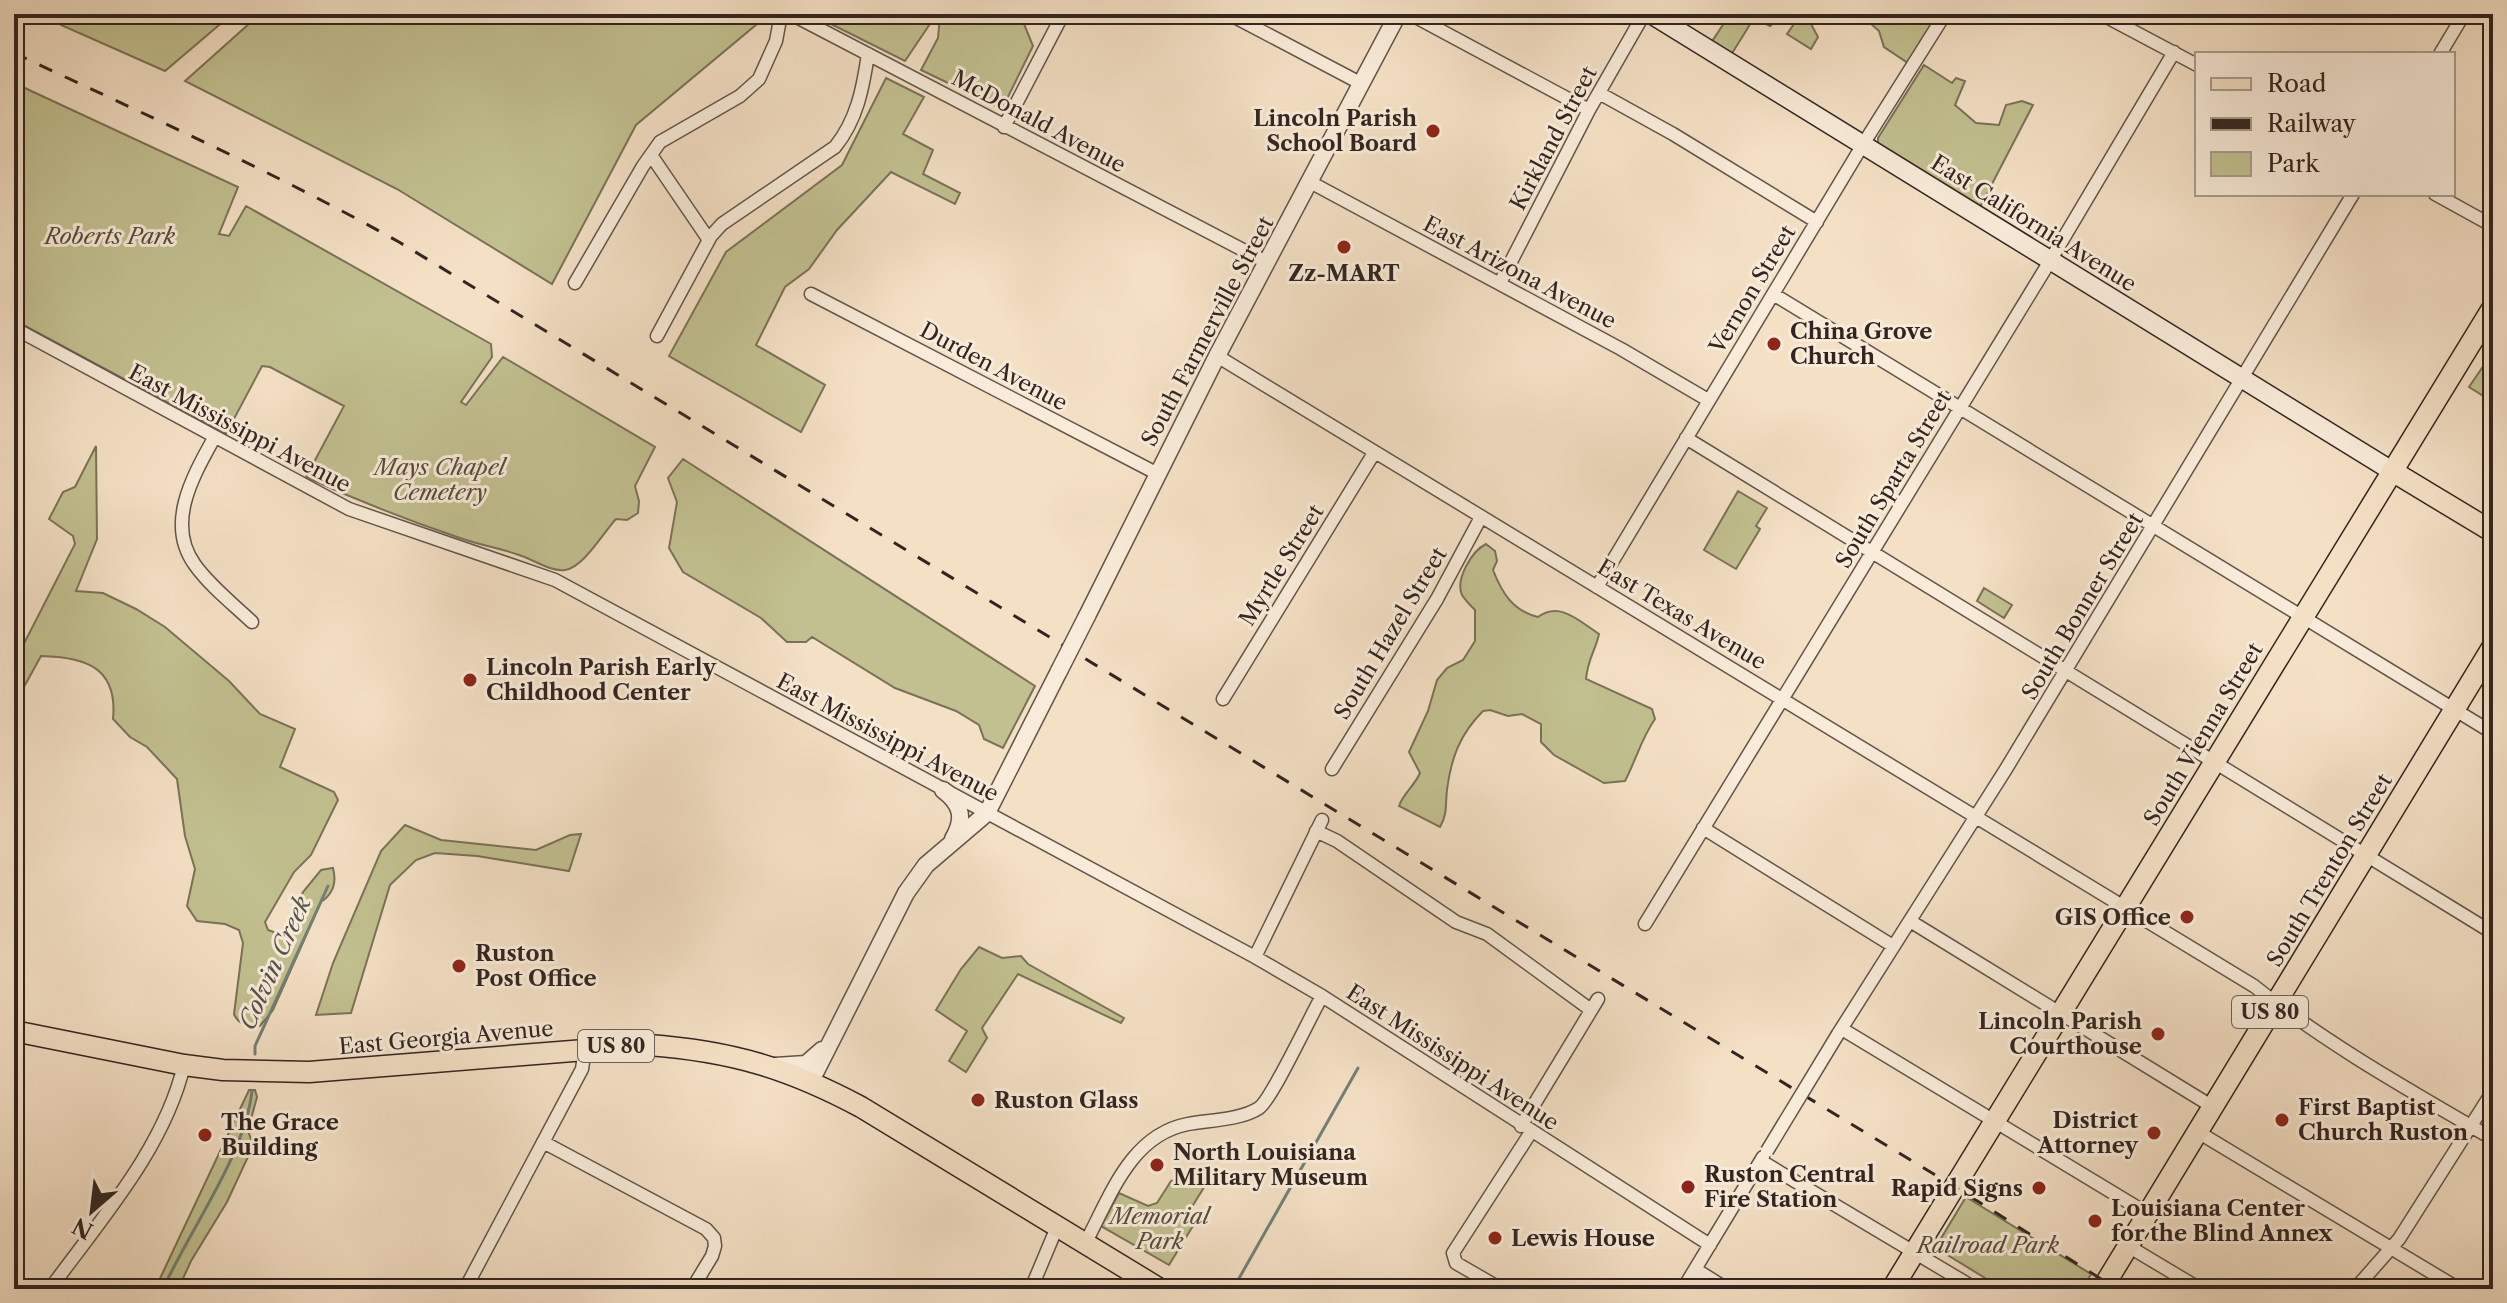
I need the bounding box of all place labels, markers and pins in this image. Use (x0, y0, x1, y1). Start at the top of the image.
place label: Lincoln Parish School Board (1253, 105, 1417, 157)
marker: Lincoln Parish School Board (1424, 122, 1442, 140)
marker: Zz-MART (1335, 238, 1353, 256)
place label: Zz-MART (1288, 260, 1400, 287)
place label: China Grove Church (1790, 318, 1932, 370)
marker: China Grove Church (1765, 335, 1783, 353)
place label: Lincoln Parish Early Childhood Center (486, 654, 716, 706)
marker: Lincoln Parish Early Childhood Center (461, 671, 479, 689)
place label: GIS Office (2055, 904, 2171, 931)
marker: GIS Office (2178, 908, 2196, 926)
place label: Ruston Post Office (475, 940, 597, 992)
marker: Ruston Post Office (450, 957, 468, 975)
place label: Lincoln Parish Courthouse (1978, 1008, 2142, 1060)
marker: Lincoln Parish Courthouse (2149, 1025, 2167, 1043)
place label: Ruston Glass (994, 1087, 1139, 1114)
marker: Ruston Glass (969, 1091, 987, 1109)
place label: First Baptist Church Ruston (2298, 1094, 2468, 1146)
place label: District Attorney (2036, 1107, 2138, 1159)
place label: The Grace Building (221, 1109, 339, 1161)
marker: First Baptist Church Ruston (2273, 1111, 2291, 1129)
marker: District Attorney (2145, 1124, 2163, 1142)
marker: The Grace Building (196, 1126, 214, 1144)
place label: North Louisiana Military Museum (1173, 1139, 1368, 1191)
marker: North Louisiana Military Museum (1148, 1156, 1166, 1174)
place label: Ruston Central Fire Station (1704, 1161, 1875, 1213)
place label: Rapid Signs (1891, 1175, 2023, 1202)
marker: Ruston Central Fire Station (1679, 1178, 1697, 1196)
marker: Rapid Signs (2030, 1179, 2048, 1197)
place label: Louisiana Center for the Blind Annex (2111, 1195, 2333, 1247)
marker: Louisiana Center for the Blind Annex (2086, 1212, 2104, 1230)
place label: Lewis House (1511, 1225, 1655, 1252)
marker: Lewis House (1486, 1229, 1504, 1247)

